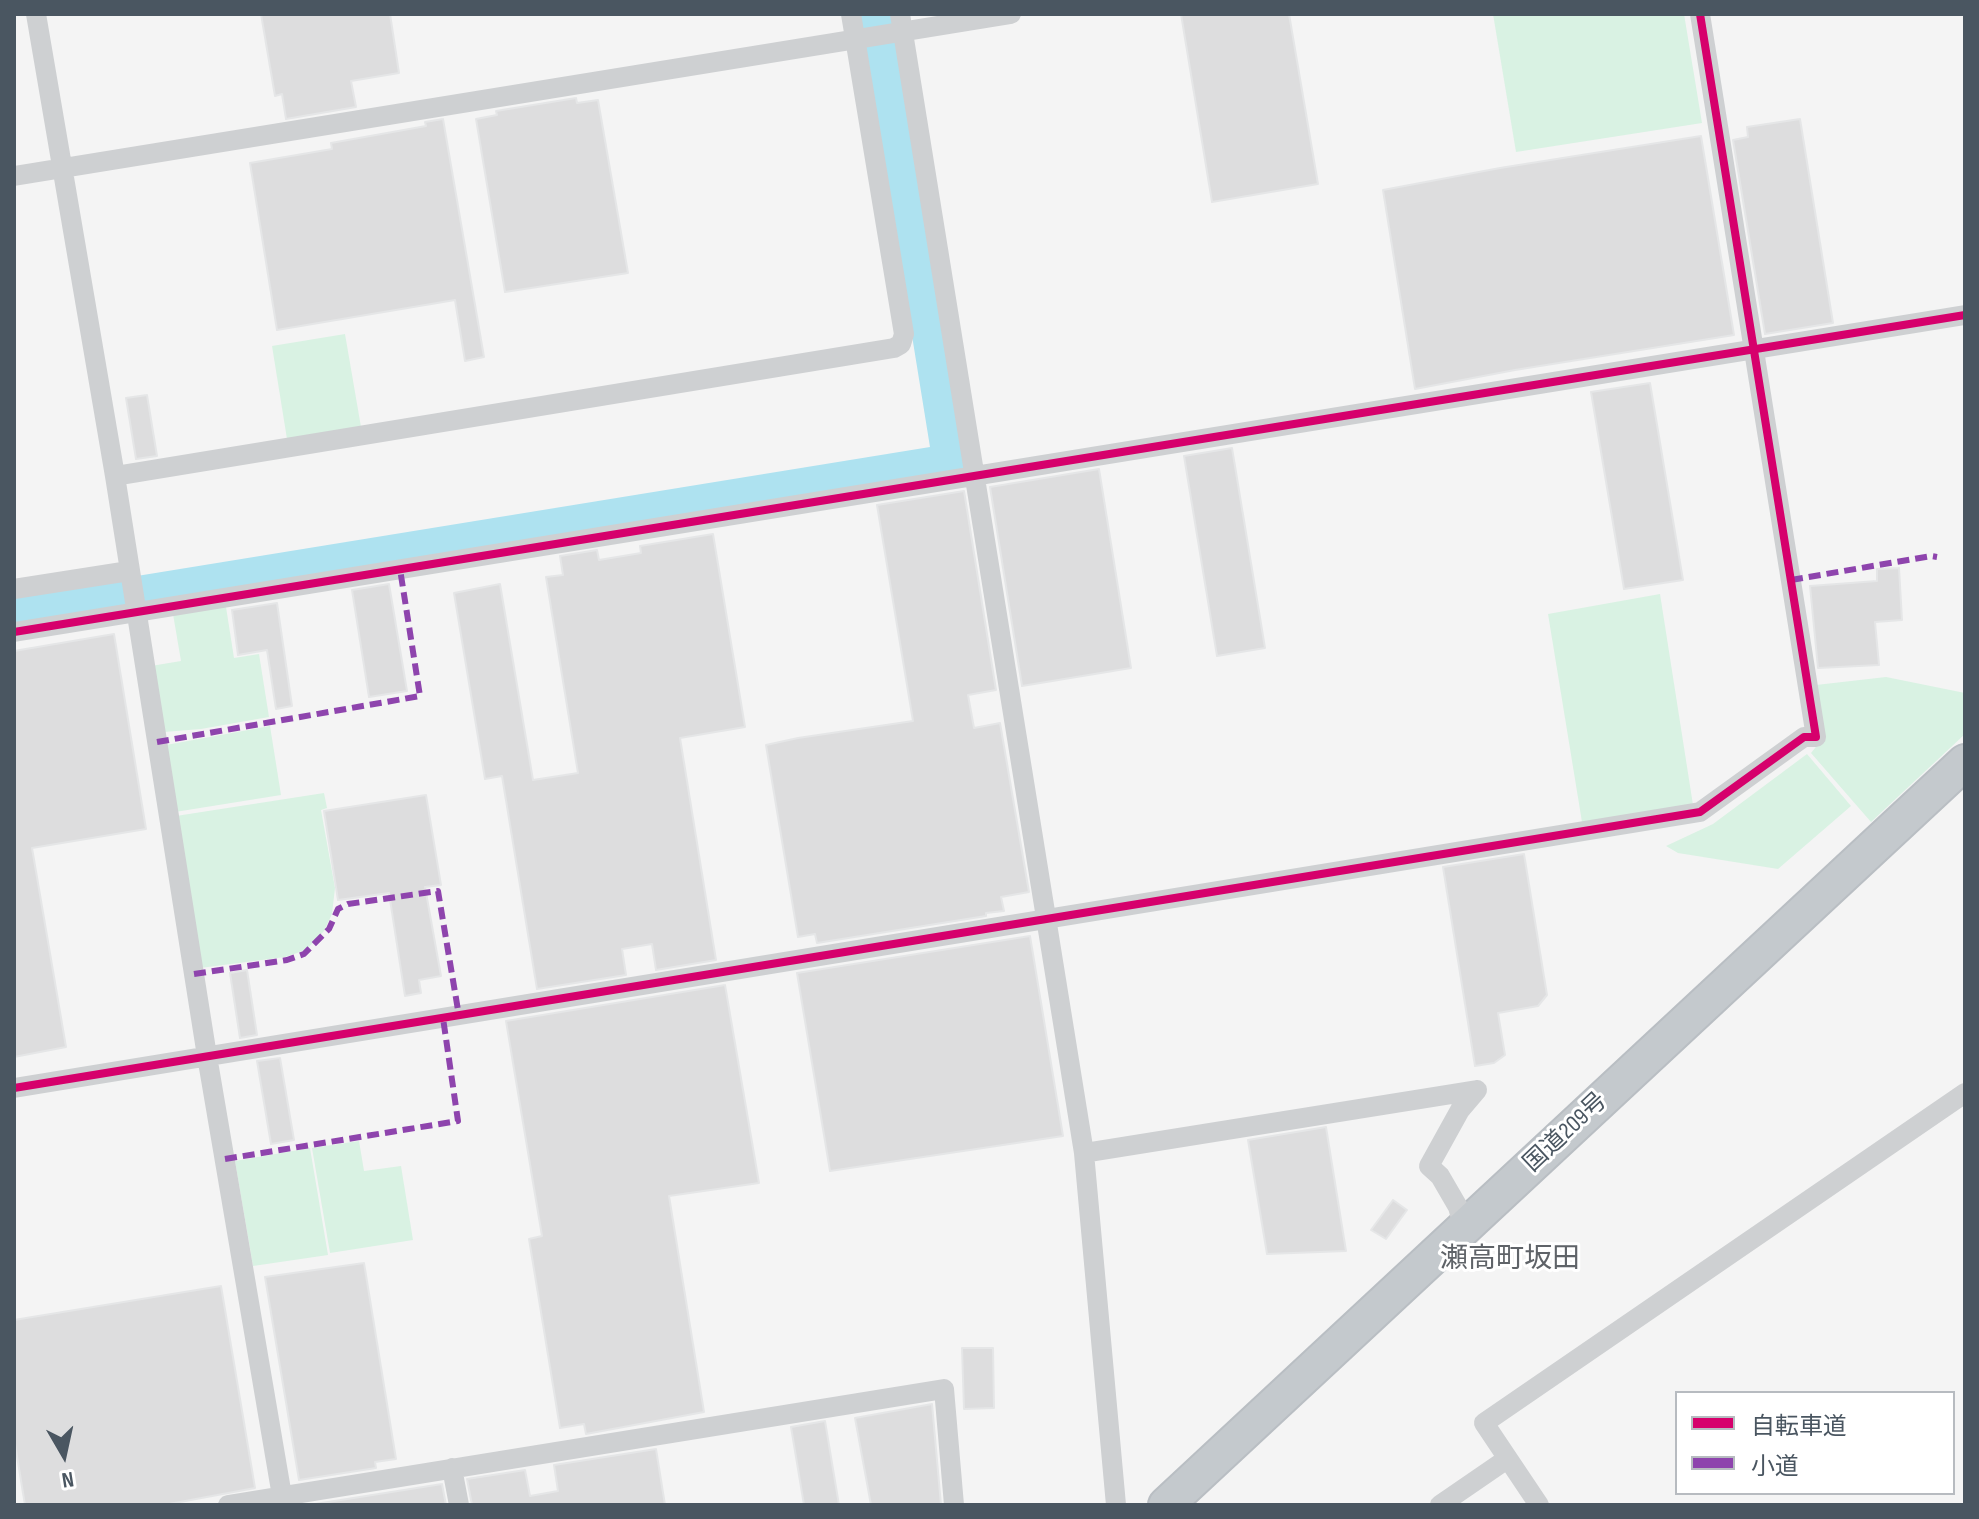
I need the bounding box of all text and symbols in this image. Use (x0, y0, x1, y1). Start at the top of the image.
street label: 国道209号 (1518, 1087, 1614, 1179)
district label: 瀬高町坂田 (1440, 1243, 1580, 1277)
legend (1675, 1391, 1955, 1495)
text: 自転車道 (1751, 1412, 1847, 1441)
north arrow (24, 1415, 104, 1495)
text: 小道 (1751, 1452, 1799, 1481)
text: N (60, 1465, 76, 1493)

